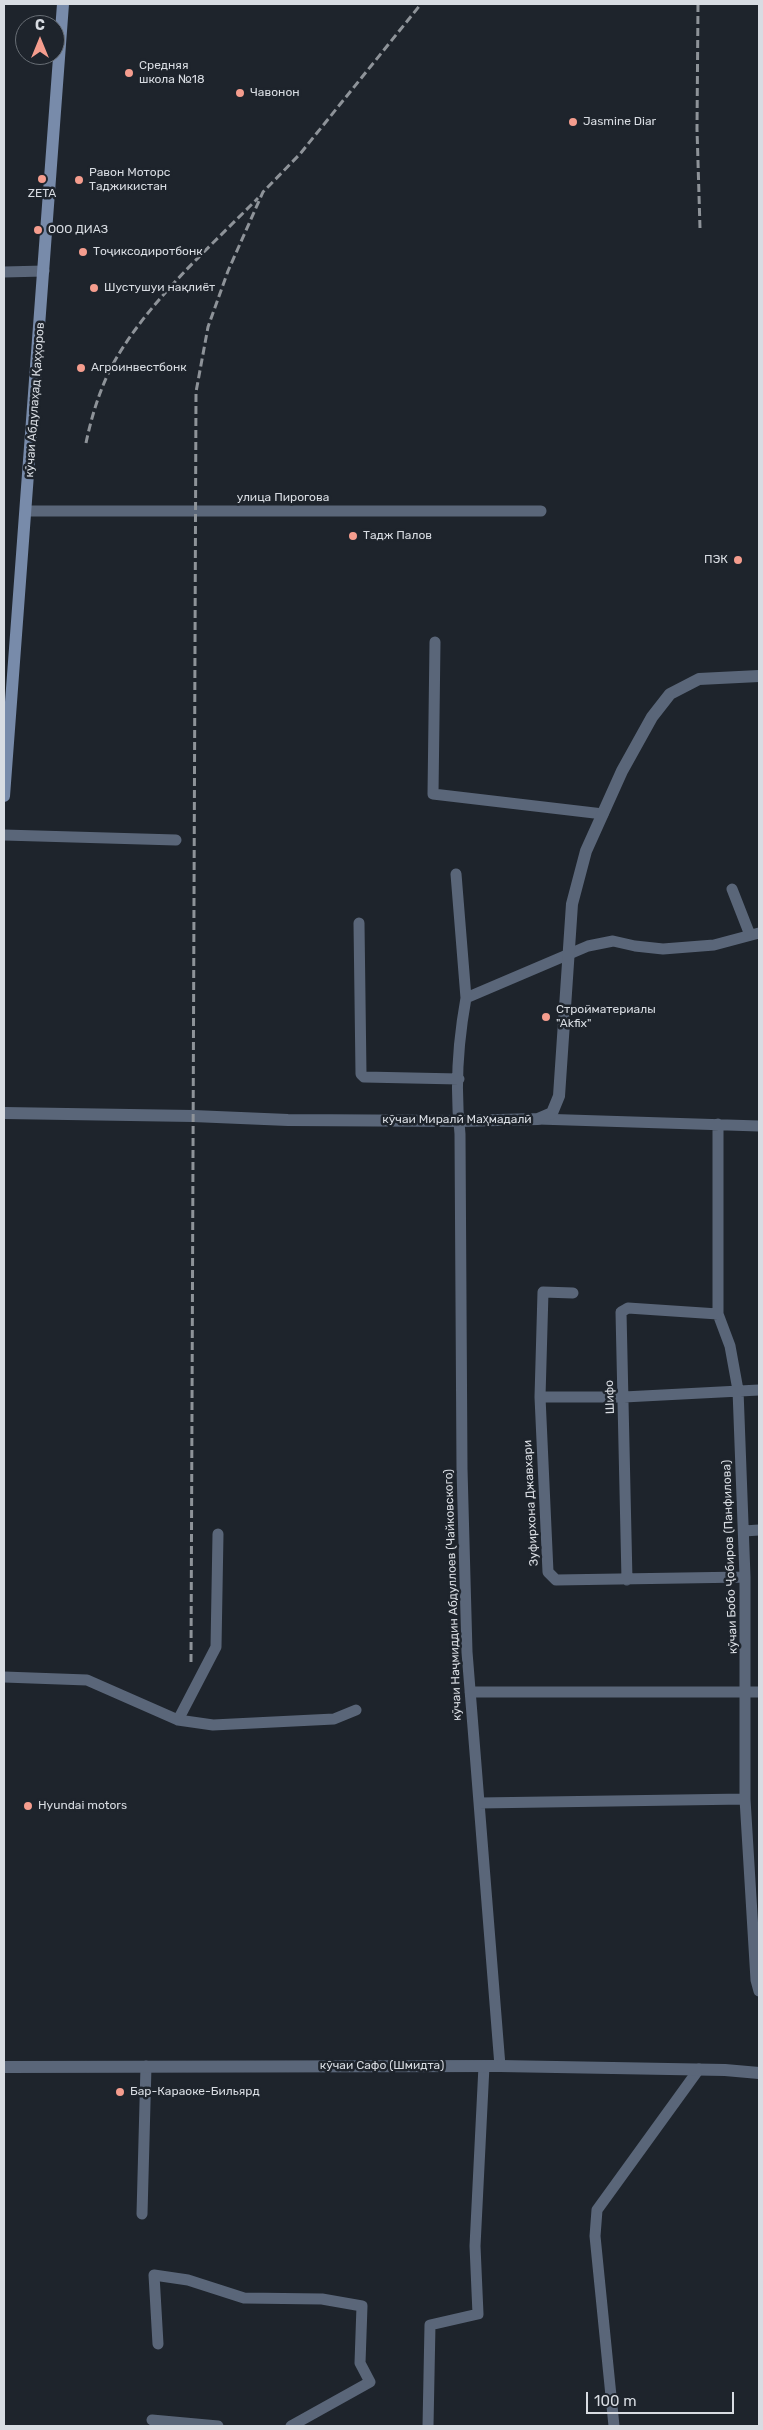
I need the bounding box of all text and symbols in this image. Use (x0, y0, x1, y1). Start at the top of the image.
north arrow (15, 15, 65, 65)
text: С (35, 17, 45, 34)
place label: Средняя школа №18 (139, 59, 205, 87)
marker: Средняя школа №18 (123, 67, 135, 79)
place label: Чавонон (250, 86, 300, 100)
marker: Чавонон (234, 87, 246, 99)
place label: Jasmine Diar (583, 115, 656, 129)
marker: Jasmine Diar (567, 116, 579, 128)
place label: Равон Моторс Таджикистан (89, 166, 170, 194)
marker: ZETA (36, 173, 48, 185)
marker: Равон Моторс Таджикистан (73, 174, 85, 186)
place label: ZETA (28, 187, 56, 201)
place label: ООО ДИАЗ (48, 223, 108, 237)
marker: ООО ДИАЗ (32, 224, 44, 236)
place label: Тоҷиксодиротбонк (93, 245, 203, 259)
marker: Тоҷиксодиротбонк (77, 246, 89, 258)
place label: Шустушуи нақлиёт (104, 281, 215, 295)
marker: Шустушуи нақлиёт (88, 282, 100, 294)
street label: кӯчаи Абдулаҳад Қаҳҳоров (22, 322, 48, 478)
place label: Агроинвестбонк (91, 361, 187, 375)
marker: Агроинвестбонк (75, 362, 87, 374)
street label: улица Пирогова (237, 491, 329, 505)
place label: Тадж Палов (363, 529, 432, 543)
marker: Тадж Палов (347, 530, 359, 542)
place label: ПЭК (704, 553, 728, 567)
marker: ПЭК (732, 554, 744, 566)
place label: Стройматериалы "Akfix" (556, 1003, 656, 1031)
marker: Стройматериалы "Akfix" (540, 1011, 552, 1023)
street label: кӯчаи Миралӣ Маҳмадалӣ (382, 1113, 532, 1127)
street label: Шифо (602, 1380, 618, 1414)
street label: Зуфирхона Джавхари (521, 1440, 541, 1566)
street label: кӯчаи Бобо Ҷобиров (Панфилова) (719, 1460, 741, 1654)
street label: кӯчаи Наҷмиддин Абдуллоев (Чайковского) (441, 1469, 465, 1721)
place label: Hyundai motors (38, 1799, 127, 1813)
marker: Hyundai motors (22, 1800, 34, 1812)
street label: кӯчаи Сафо (Шмидта) (320, 2059, 444, 2073)
place label: Бар-Караоке-Бильярд (130, 2085, 260, 2099)
marker: Бар-Караоке-Бильярд (114, 2086, 126, 2098)
scale bar (588, 2382, 736, 2414)
text: 100 m (594, 2392, 636, 2410)

